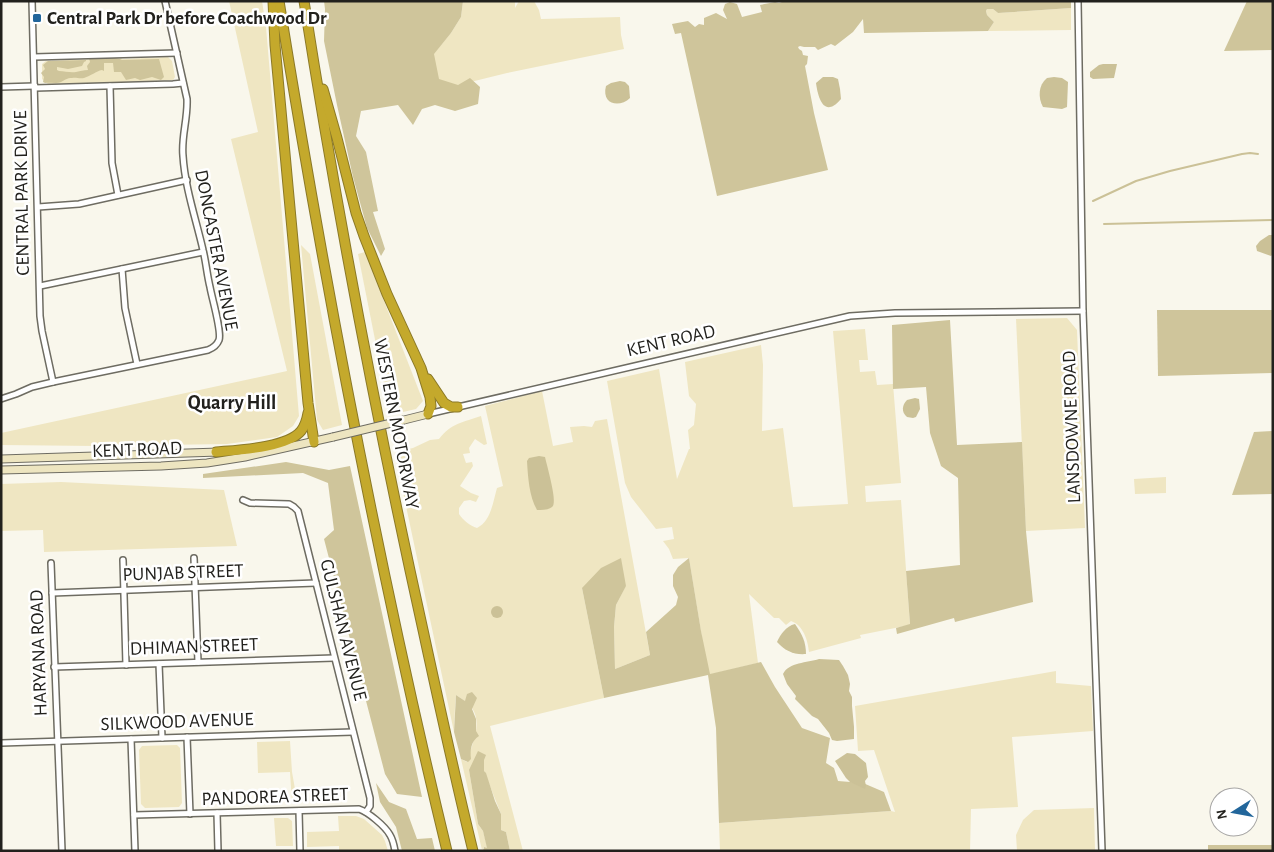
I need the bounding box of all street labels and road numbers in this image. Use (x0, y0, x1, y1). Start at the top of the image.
street label: CENTRAL PARK DRIVE (11, 110, 33, 276)
street label: DONCASTER AVENUE (191, 168, 241, 332)
street label: KENT ROAD (625, 322, 717, 360)
street label: WESTERN MOTORWAY (370, 337, 422, 511)
street label: LANSDOWNE ROAD (1060, 350, 1084, 504)
street label: KENT ROAD (92, 439, 182, 461)
street label: GULSHAN AVENUE (316, 557, 370, 703)
street label: PUNJAB STREET (122, 561, 244, 585)
street label: HARYANA ROAD (27, 589, 51, 717)
street label: DHIMAN STREET (129, 635, 259, 659)
street label: SILKWOOD AVENUE (100, 710, 254, 734)
street label: PANDOREA STREET (201, 785, 349, 809)

